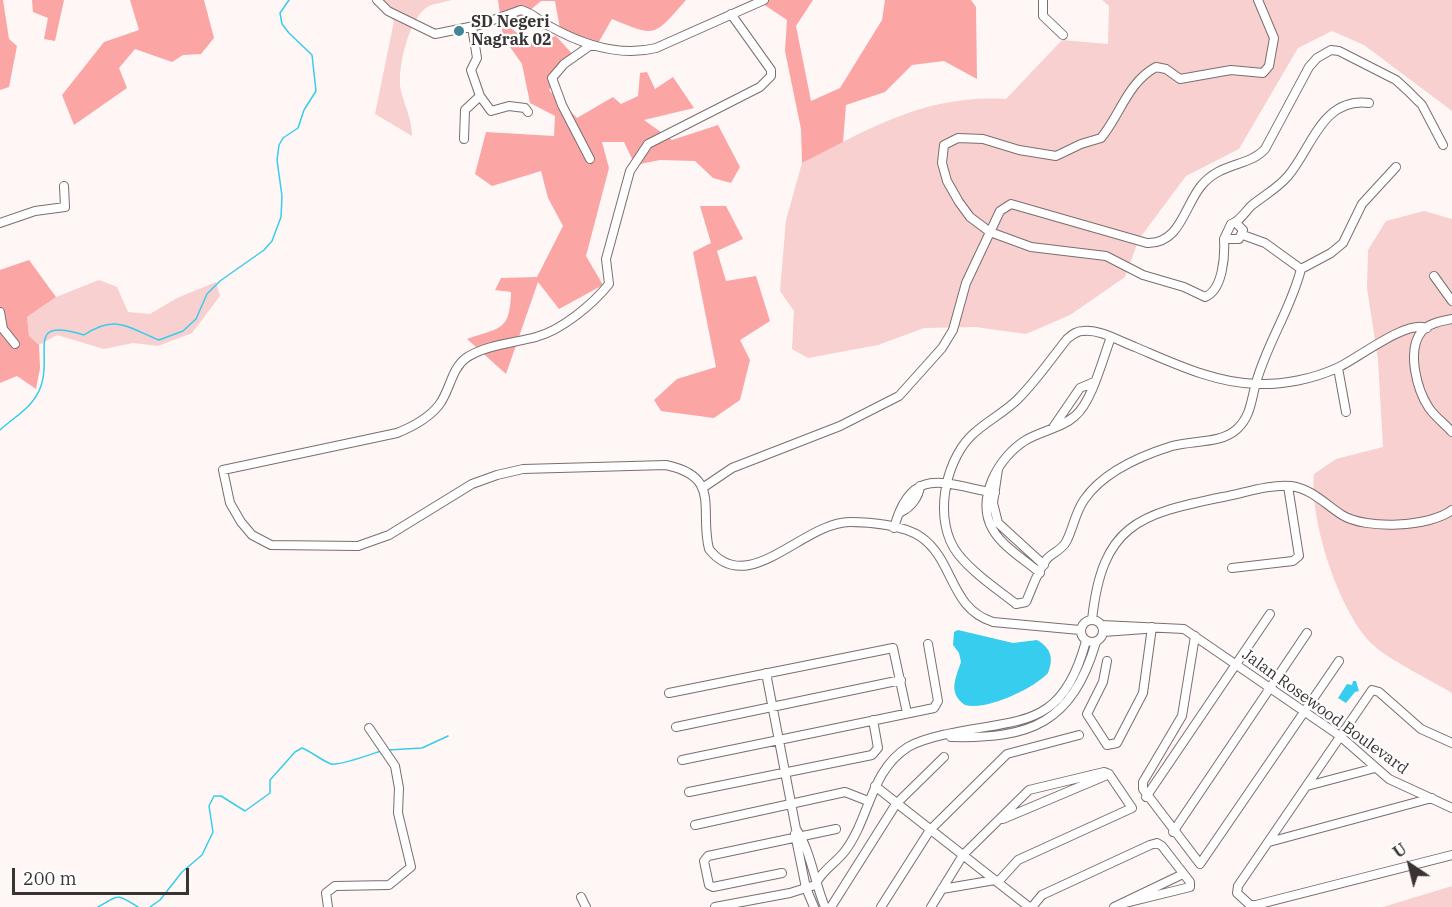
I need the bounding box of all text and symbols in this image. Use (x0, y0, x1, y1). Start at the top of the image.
place label: SD Negeri Nagrak 02 (471, 12, 552, 50)
marker: SD Negeri Nagrak 02 (452, 24, 466, 38)
street label: Jalan Rosewood Boulevard (1238, 645, 1412, 779)
north arrow (1380, 835, 1440, 895)
text: U (1389, 839, 1410, 862)
scale bar (15, 856, 192, 894)
text: 200 m (23, 867, 77, 890)

